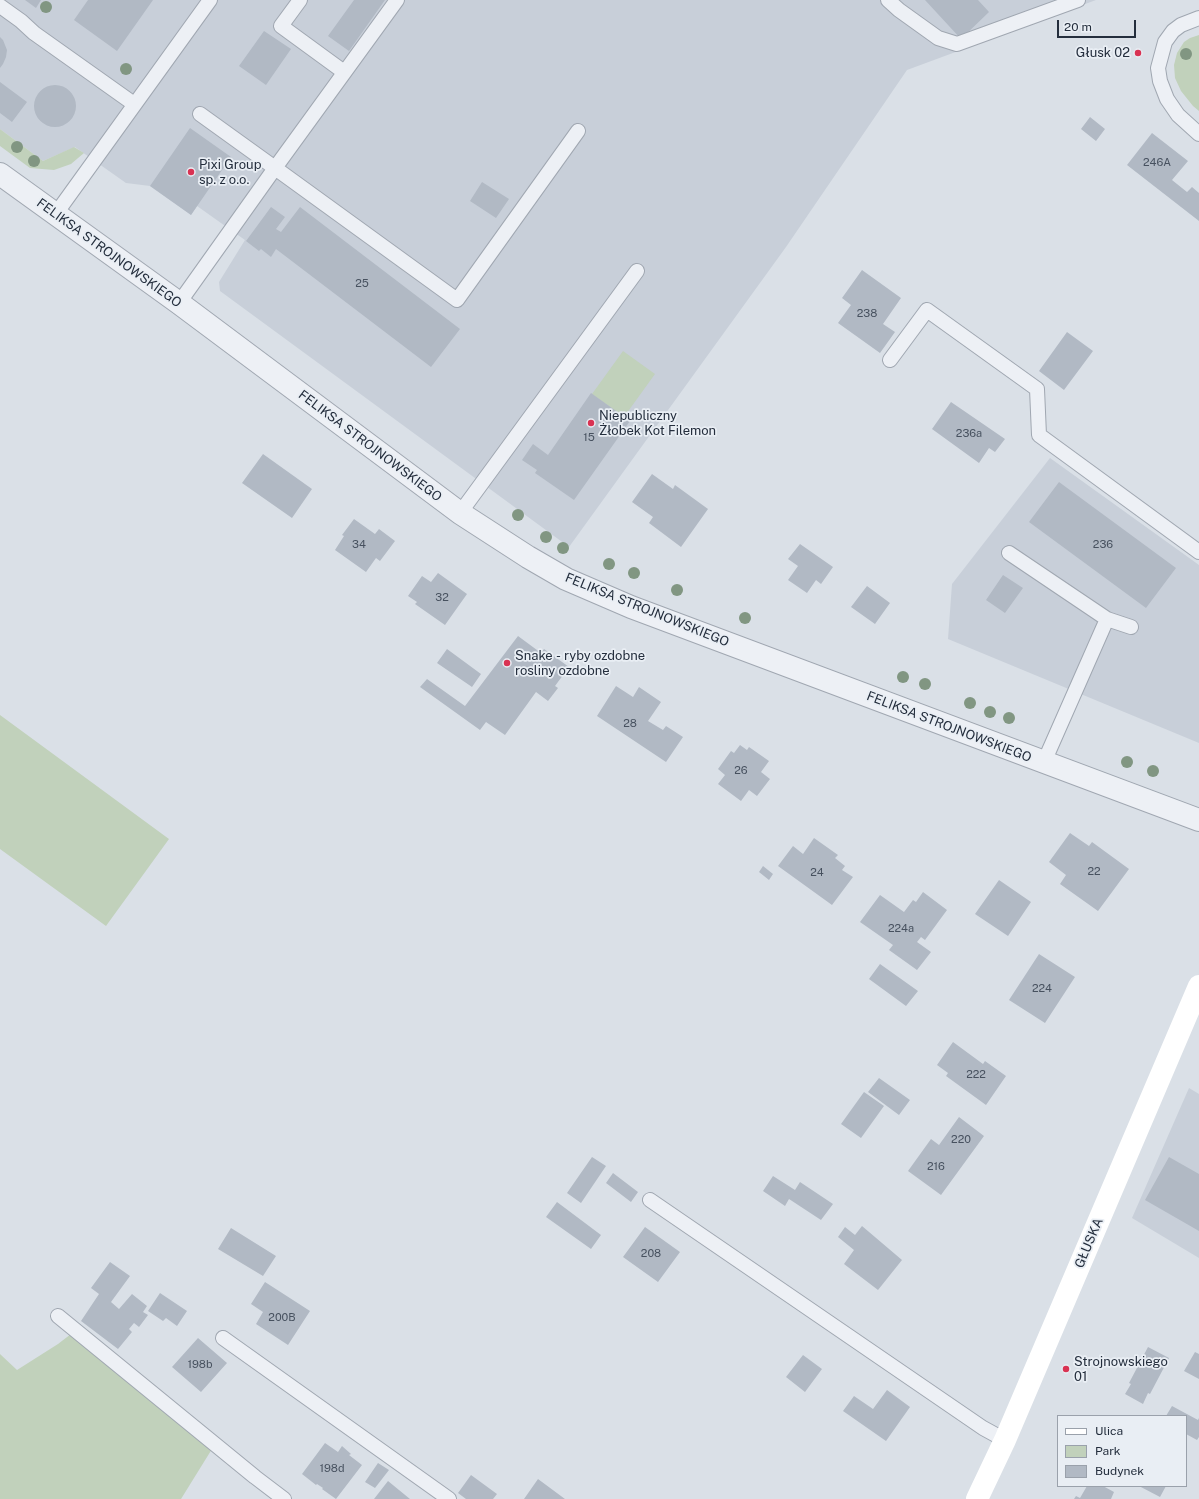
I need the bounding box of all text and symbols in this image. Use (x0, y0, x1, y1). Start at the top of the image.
scale bar (1059, 12, 1138, 38)
text: 20 m (1064, 20, 1092, 34)
place label: Głusk 02 (1076, 45, 1130, 61)
marker: Głusk 02 (1133, 48, 1143, 58)
house number: 246A (1143, 156, 1171, 170)
place label: Pixi Group sp. z o.o. (199, 157, 261, 188)
marker: Pixi Group sp. z o.o. (186, 167, 196, 177)
street label: FELIKSA STROJNOWSKIEGO (33, 195, 185, 311)
house number: 25 (355, 277, 369, 291)
house number: 238 (857, 307, 877, 321)
street label: FELIKSA STROJNOWSKIEGO (295, 387, 445, 505)
place label: Niepubliczny Żłobek Kot Filemon (599, 408, 716, 439)
marker: Niepubliczny Żłobek Kot Filemon (586, 418, 596, 428)
house number: 236a (956, 427, 982, 441)
house number: 15 (583, 431, 595, 445)
house number: 34 (352, 538, 366, 552)
house number: 236 (1093, 538, 1113, 552)
street label: FELIKSA STROJNOWSKIEGO (563, 570, 731, 650)
house number: 32 (435, 591, 449, 605)
place label: Snake - ryby ozdobne rosliny ozdobne (515, 648, 645, 679)
marker: Snake - ryby ozdobne rosliny ozdobne (502, 658, 512, 668)
street label: FELIKSA STROJNOWSKIEGO (864, 688, 1034, 766)
house number: 28 (623, 717, 637, 731)
house number: 26 (734, 764, 748, 778)
house number: 22 (1087, 865, 1101, 879)
house number: 24 (810, 866, 824, 880)
house number: 224a (888, 922, 914, 936)
house number: 224 (1032, 982, 1052, 996)
house number: 222 (966, 1068, 986, 1082)
house number: 220 (951, 1133, 971, 1147)
house number: 216 (927, 1160, 945, 1174)
street label: GŁUSKA (1072, 1216, 1106, 1270)
house number: 208 (641, 1247, 661, 1261)
house number: 200B (268, 1311, 296, 1325)
place label: Strojnowskiego 01 (1074, 1354, 1168, 1385)
house number: 198b (188, 1358, 212, 1372)
marker: Strojnowskiego 01 (1061, 1364, 1071, 1374)
legend (1057, 1415, 1187, 1487)
text: Ulica (1095, 1424, 1123, 1438)
text: Park (1095, 1444, 1121, 1458)
house number: 198d (320, 1462, 344, 1476)
text: Budynek (1095, 1464, 1144, 1478)

